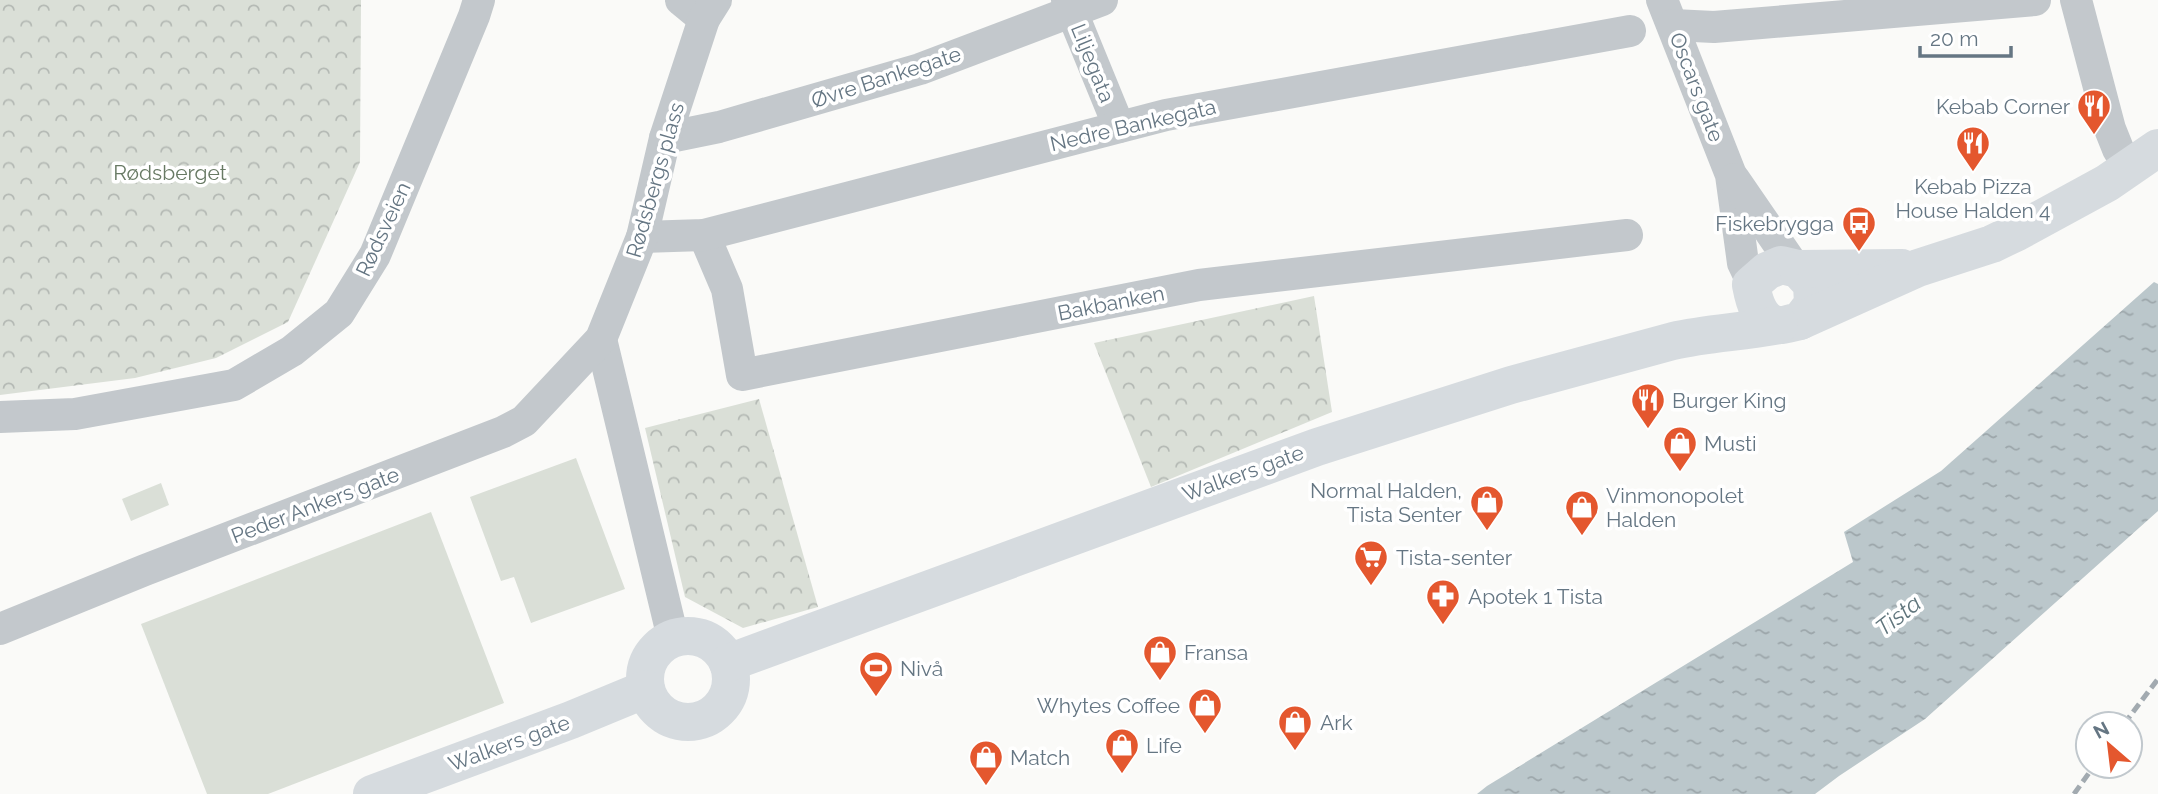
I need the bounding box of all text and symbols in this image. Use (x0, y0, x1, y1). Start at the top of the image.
scale bar (1920, 14, 2011, 58)
street label: Liljegata (1066, 20, 1120, 106)
text: 20 m (1930, 26, 1978, 51)
street label: Oscars gate (1665, 29, 1729, 145)
street label: Øvre Bankegate (808, 41, 964, 113)
restaurant icon: Kebab Corner (2075, 87, 2113, 136)
street label: Nedre Bankegata (1048, 94, 1218, 156)
place label: Kebab Corner (1936, 94, 2071, 119)
street label: Rødsbergs plass (621, 100, 689, 260)
restaurant icon: Kebab Pizza House Halden 4 (1954, 124, 1992, 173)
park label: Rødsberget (113, 160, 227, 185)
place label: Kebab Pizza House Halden 4 (1895, 174, 2051, 223)
street label: Rødsveien (350, 178, 416, 280)
bus stop icon: Fiskebrygga (1840, 204, 1878, 253)
place label: Fiskebrygga (1715, 211, 1834, 236)
street label: Bakbanken (1055, 280, 1167, 326)
restaurant icon: Burger King (1629, 381, 1667, 430)
place label: Burger King (1672, 388, 1786, 413)
shop icon: Musti (1661, 424, 1699, 473)
place label: Musti (1704, 431, 1757, 456)
street label: Walkers gate (1179, 439, 1307, 507)
street label: Peder Ankers gate (227, 461, 403, 549)
place label: Normal Halden, Tista Senter (1310, 478, 1463, 527)
shop icon: Normal Halden, Tista Senter (1468, 483, 1506, 532)
place label: Vinmonopolet Halden (1606, 483, 1744, 532)
shop icon: Vinmonopolet Halden (1563, 488, 1601, 537)
supermarket icon: Tista-senter (1352, 538, 1390, 587)
place label: Tista-senter (1396, 545, 1513, 570)
pharmacy icon: Apotek 1 Tista (1424, 577, 1462, 626)
place label: Apotek 1 Tista (1468, 584, 1603, 609)
water label: Tista (1870, 589, 1926, 641)
shop icon: Fransa (1141, 633, 1179, 682)
place label: Fransa (1184, 640, 1248, 665)
sports icon: Nivå (857, 649, 895, 698)
place label: Nivå (900, 656, 943, 681)
shop icon: Whytes Coffee (1186, 686, 1224, 735)
place label: Whytes Coffee (1037, 693, 1180, 718)
shop icon: Ark (1276, 703, 1314, 752)
street label: Walkers gate (445, 709, 573, 777)
place label: Ark (1320, 710, 1353, 735)
north arrow (2074, 710, 2144, 780)
text: N (2089, 717, 2113, 743)
shop icon: Life (1103, 726, 1141, 775)
place label: Life (1146, 733, 1182, 758)
shop icon: Match (967, 738, 1005, 787)
place label: Match (1010, 745, 1070, 770)

